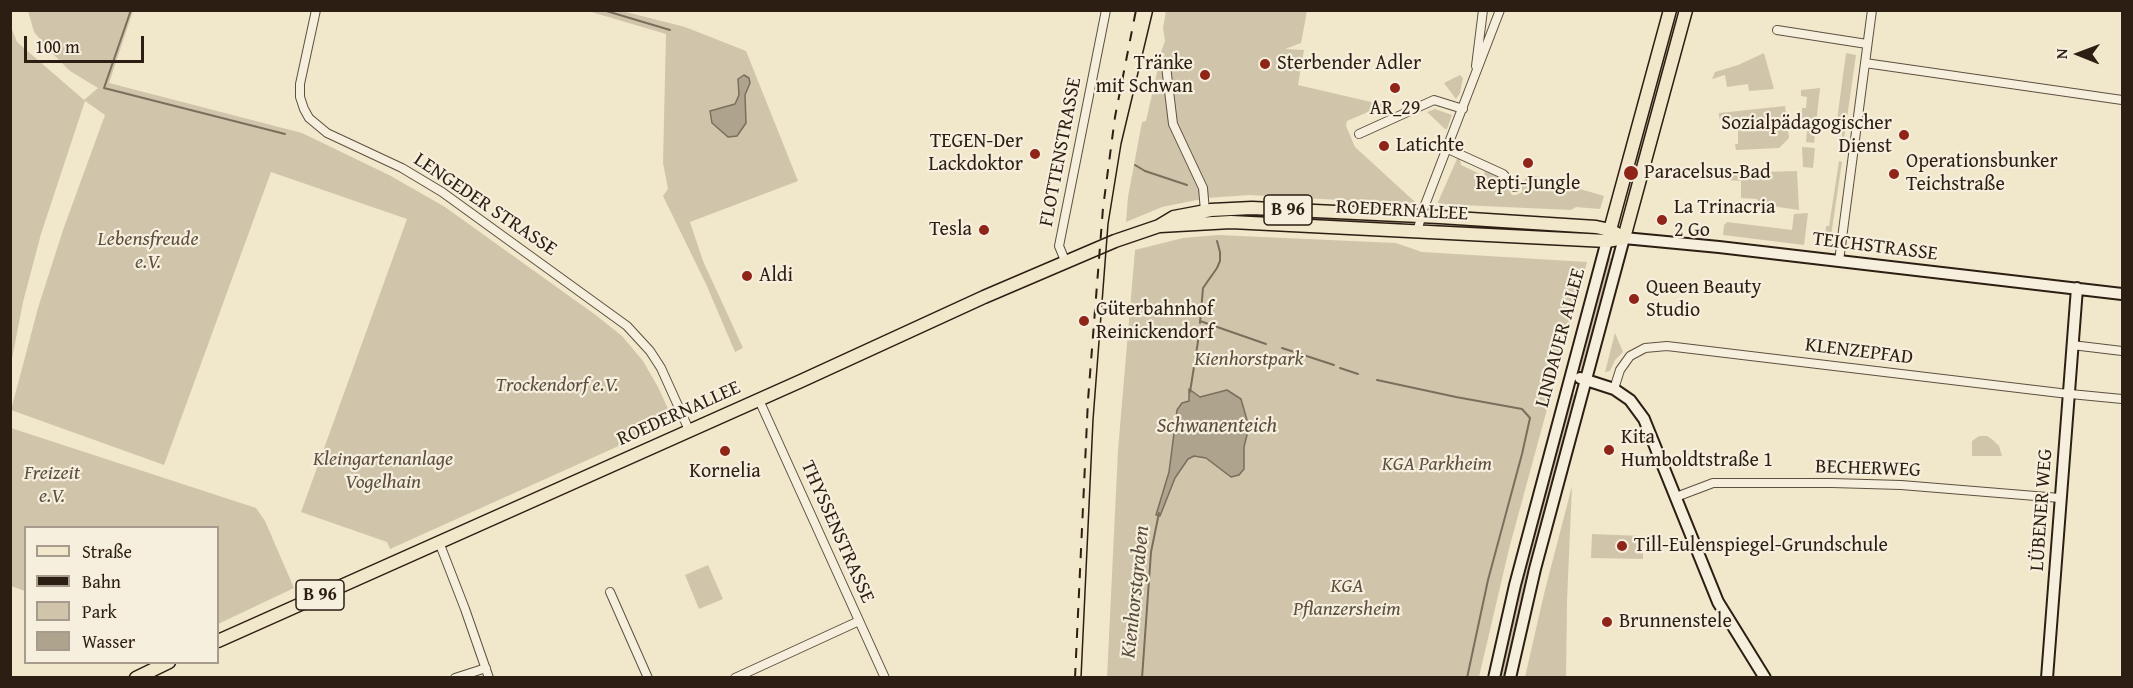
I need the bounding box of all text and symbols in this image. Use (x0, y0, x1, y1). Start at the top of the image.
scale bar (27, 24, 147, 62)
north arrow (2049, 24, 2109, 84)
text: 100 m (35, 33, 80, 60)
text: N (2049, 48, 2073, 59)
place label: Tränke mit Schwan (1095, 52, 1193, 99)
place label: Sterbender Adler (1277, 52, 1421, 76)
marker: Sterbender Adler (1258, 57, 1272, 71)
marker: Tränke mit Schwan (1198, 68, 1212, 82)
street label: FLOTTENSTRASSE (1035, 75, 1087, 229)
marker: AR_29 (1388, 81, 1402, 95)
place label: AR_29 (1370, 97, 1420, 121)
place label: Sozialpädagogischer Dienst (1721, 112, 1892, 159)
marker: Sozialpädagogischer Dienst (1897, 128, 1911, 142)
place label: TEGEN-Der Lackdoktor (929, 130, 1023, 177)
place label: Latichte (1396, 134, 1464, 158)
marker: Latichte (1377, 139, 1391, 153)
marker: TEGEN-Der Lackdoktor (1028, 147, 1042, 161)
street label: LENGEDER STRASSE (409, 148, 561, 262)
place label: Operationsbunker Teichstraße (1906, 150, 2058, 197)
marker: Repti-Jungle (1521, 156, 1535, 170)
place label: Paracelsus-Bad (1644, 161, 1771, 185)
marker: Paracelsus-Bad (1622, 164, 1640, 182)
marker: Operationsbunker Teichstraße (1887, 167, 1901, 181)
place label: Repti-Jungle (1476, 172, 1580, 196)
road number: B 96 (1264, 195, 1312, 225)
street label: ROEDERNALLEE (1335, 196, 1469, 226)
place label: La Trinacria 2 Go (1674, 196, 1776, 243)
marker: La Trinacria 2 Go (1655, 213, 1669, 227)
place label: Tesla (929, 218, 972, 242)
marker: Tesla (977, 223, 991, 237)
street label: TEICHSTRASSE (1811, 227, 1939, 267)
park label: Lebensfreude e.V. (98, 228, 198, 275)
place label: Aldi (759, 264, 793, 288)
street label: LINDAUER ALLEE (1531, 266, 1591, 410)
marker: Aldi (740, 269, 754, 283)
place label: Queen Beauty Studio (1646, 276, 1761, 323)
marker: Queen Beauty Studio (1627, 292, 1641, 306)
place label: Güterbahnhof Reinickendorf (1096, 298, 1214, 345)
marker: Güterbahnhof Reinickendorf (1077, 314, 1091, 328)
street label: KLENZEPFAD (1804, 333, 1914, 371)
park label: Kienhorstpark (1194, 348, 1304, 372)
park label: Trockendorf e.V. (496, 374, 618, 398)
street label: ROEDERNALLEE (614, 376, 744, 452)
water label: Schwanenteich (1157, 414, 1277, 440)
place label: Kita Humboldtstraße 1 (1621, 426, 1773, 473)
marker: Kita Humboldtstraße 1 (1602, 443, 1616, 457)
marker: Kornelia (718, 444, 732, 458)
park label: Kleingartenanlage Vogelhain (313, 448, 453, 495)
street label: LÜBENER WEG (2026, 448, 2058, 572)
park label: KGA Parkheim (1382, 453, 1492, 477)
street label: BECHERWEG (1815, 455, 1921, 483)
street label: THYSSENSTRASSE (795, 457, 879, 607)
place label: Kornelia (689, 460, 761, 484)
park label: Freizeit e.V. (24, 462, 80, 509)
water label: Kienhorstgraben (1117, 524, 1155, 660)
legend (24, 526, 219, 664)
place label: Till-Eulenspiegel-Grundschule (1634, 534, 1888, 558)
text: Straße (82, 538, 132, 565)
marker: Till-Eulenspiegel-Grundschule (1615, 539, 1629, 553)
text: Bahn (82, 568, 121, 595)
park label: KGA Pflanzersheim (1293, 575, 1401, 622)
road number: B 96 (296, 580, 344, 610)
text: Park (82, 598, 117, 625)
place label: Brunnenstele (1619, 610, 1732, 634)
marker: Brunnenstele (1600, 615, 1614, 629)
text: Wasser (82, 628, 135, 655)

